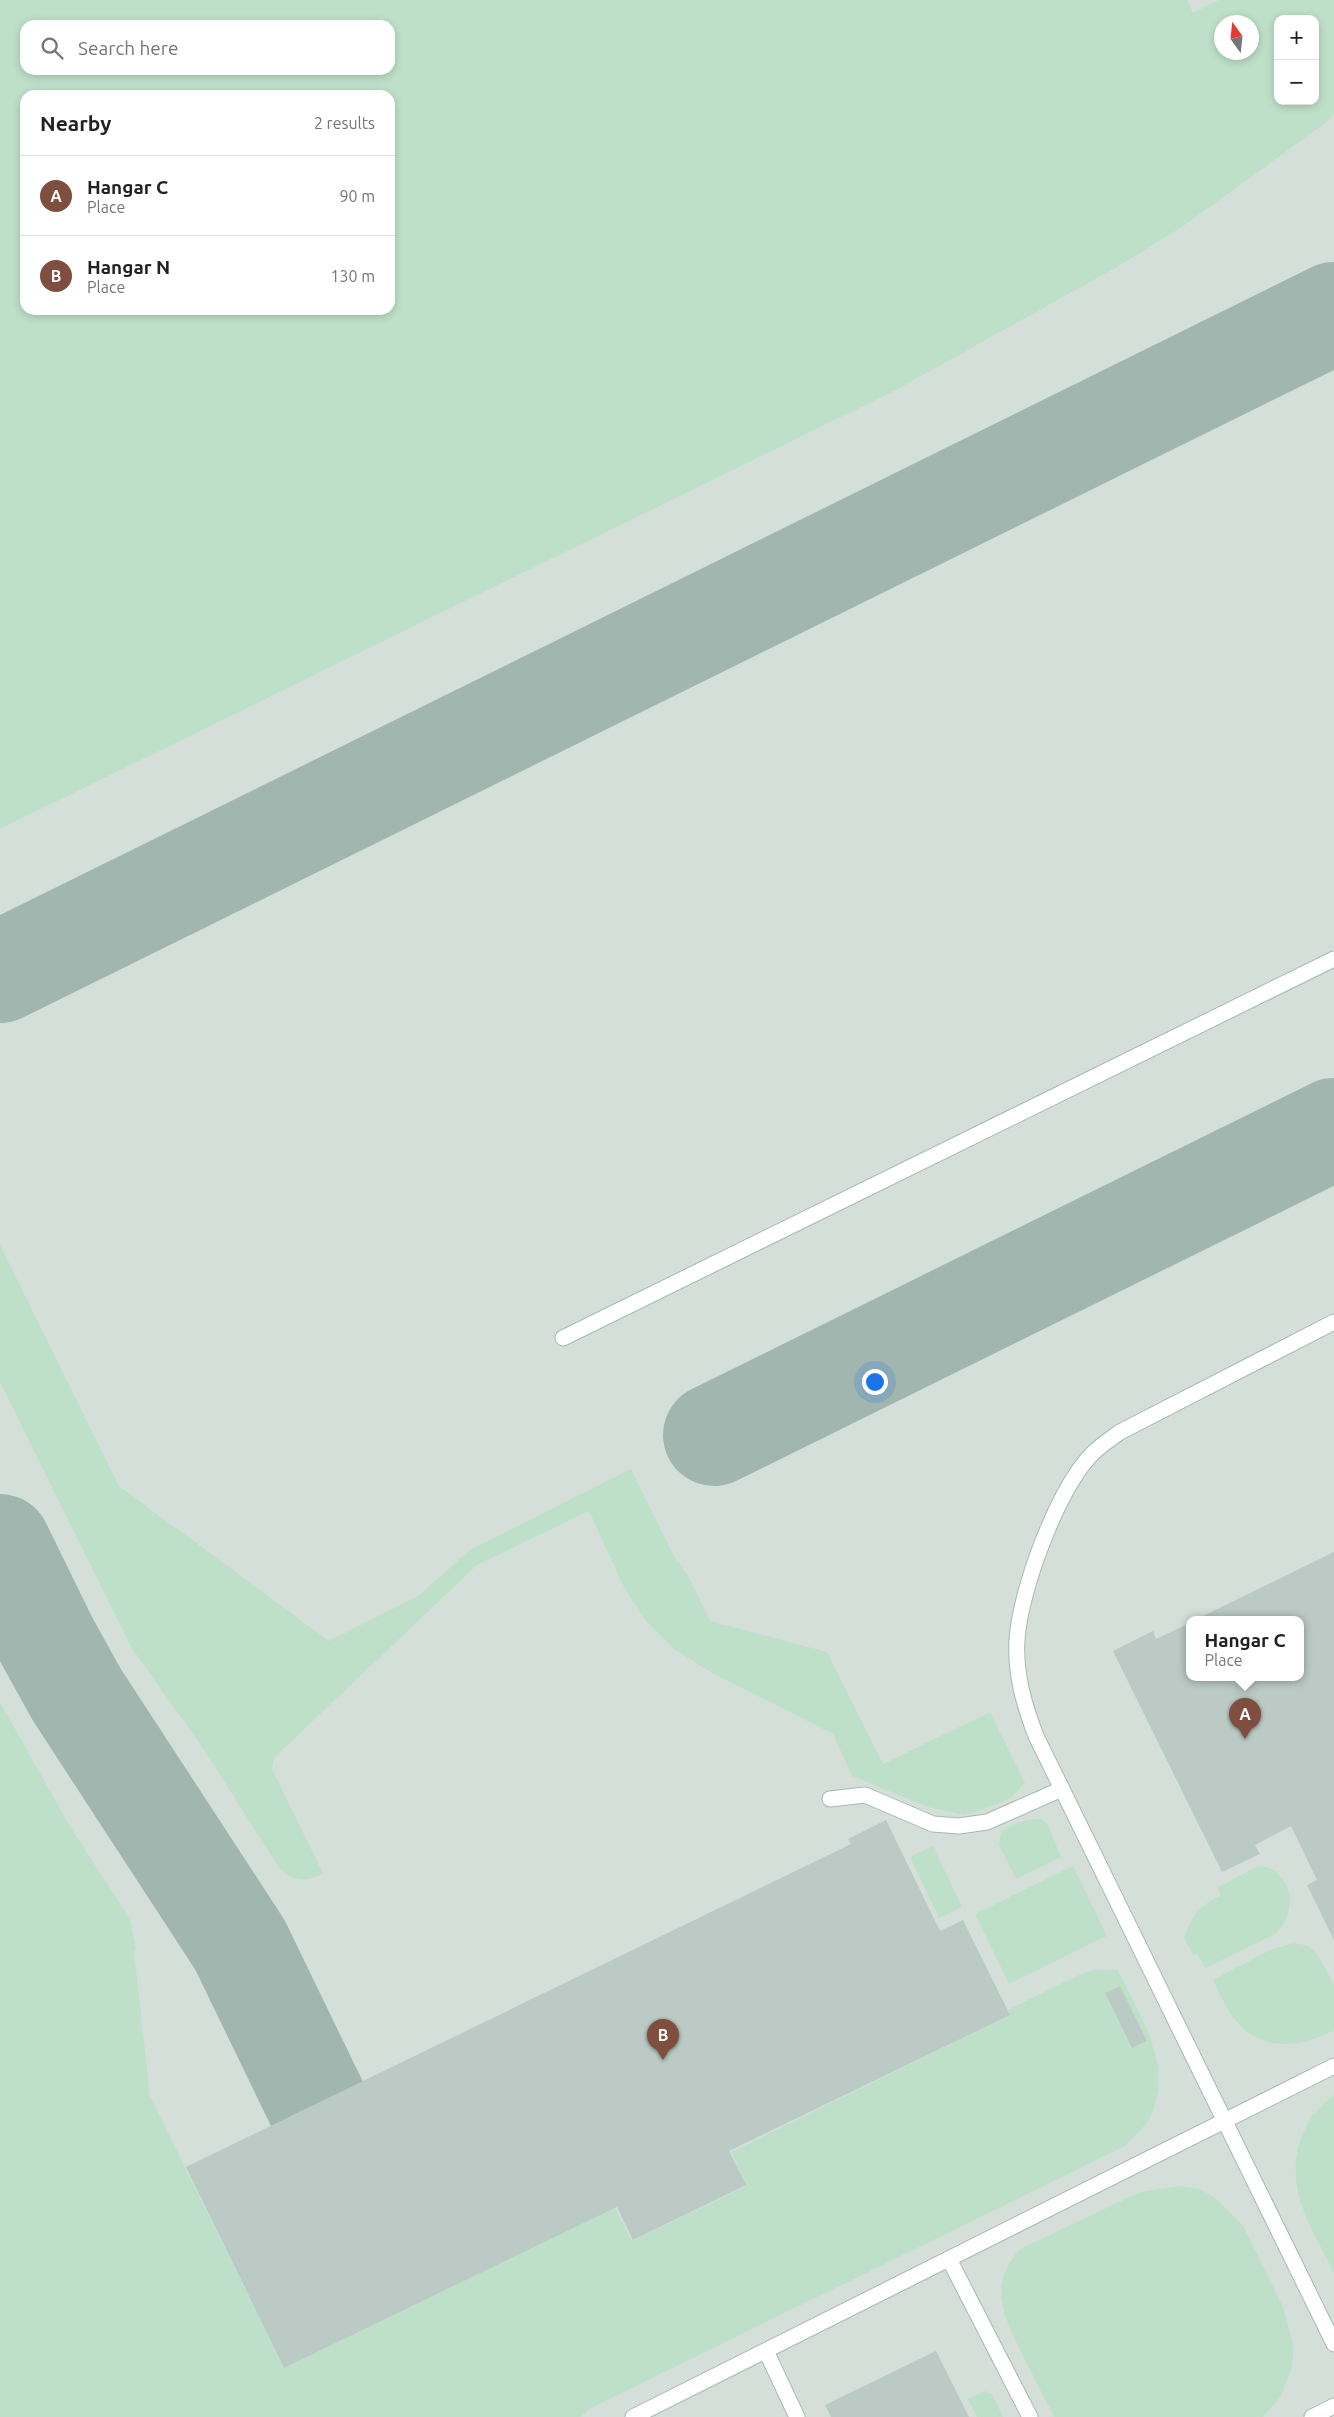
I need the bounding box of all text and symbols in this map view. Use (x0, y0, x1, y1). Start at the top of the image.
north arrow (1214, 15, 1259, 60)
map controls (1274, 15, 1319, 105)
button: + (1274, 15, 1319, 60)
search box (20, 20, 395, 75)
icon: search (38, 34, 66, 62)
text: Search here (78, 37, 178, 59)
button: − (1274, 60, 1319, 105)
text: Nearby (40, 111, 111, 135)
text: 2 results (314, 114, 375, 132)
text: Hangar C (87, 176, 168, 198)
text: A (50, 187, 62, 205)
text: 90 m (339, 187, 375, 205)
text: Place (87, 198, 125, 216)
text: Hangar N (87, 256, 170, 278)
text: B (51, 267, 61, 285)
text: 130 m (330, 267, 375, 285)
text: Place (87, 278, 125, 296)
your location (862, 1369, 888, 1395)
popup (1186, 1616, 1304, 1681)
text: Hangar C (1204, 1629, 1286, 1651)
text: Place (1204, 1651, 1243, 1669)
pin: A (1229, 1698, 1261, 1739)
pin: B (647, 2019, 679, 2060)

